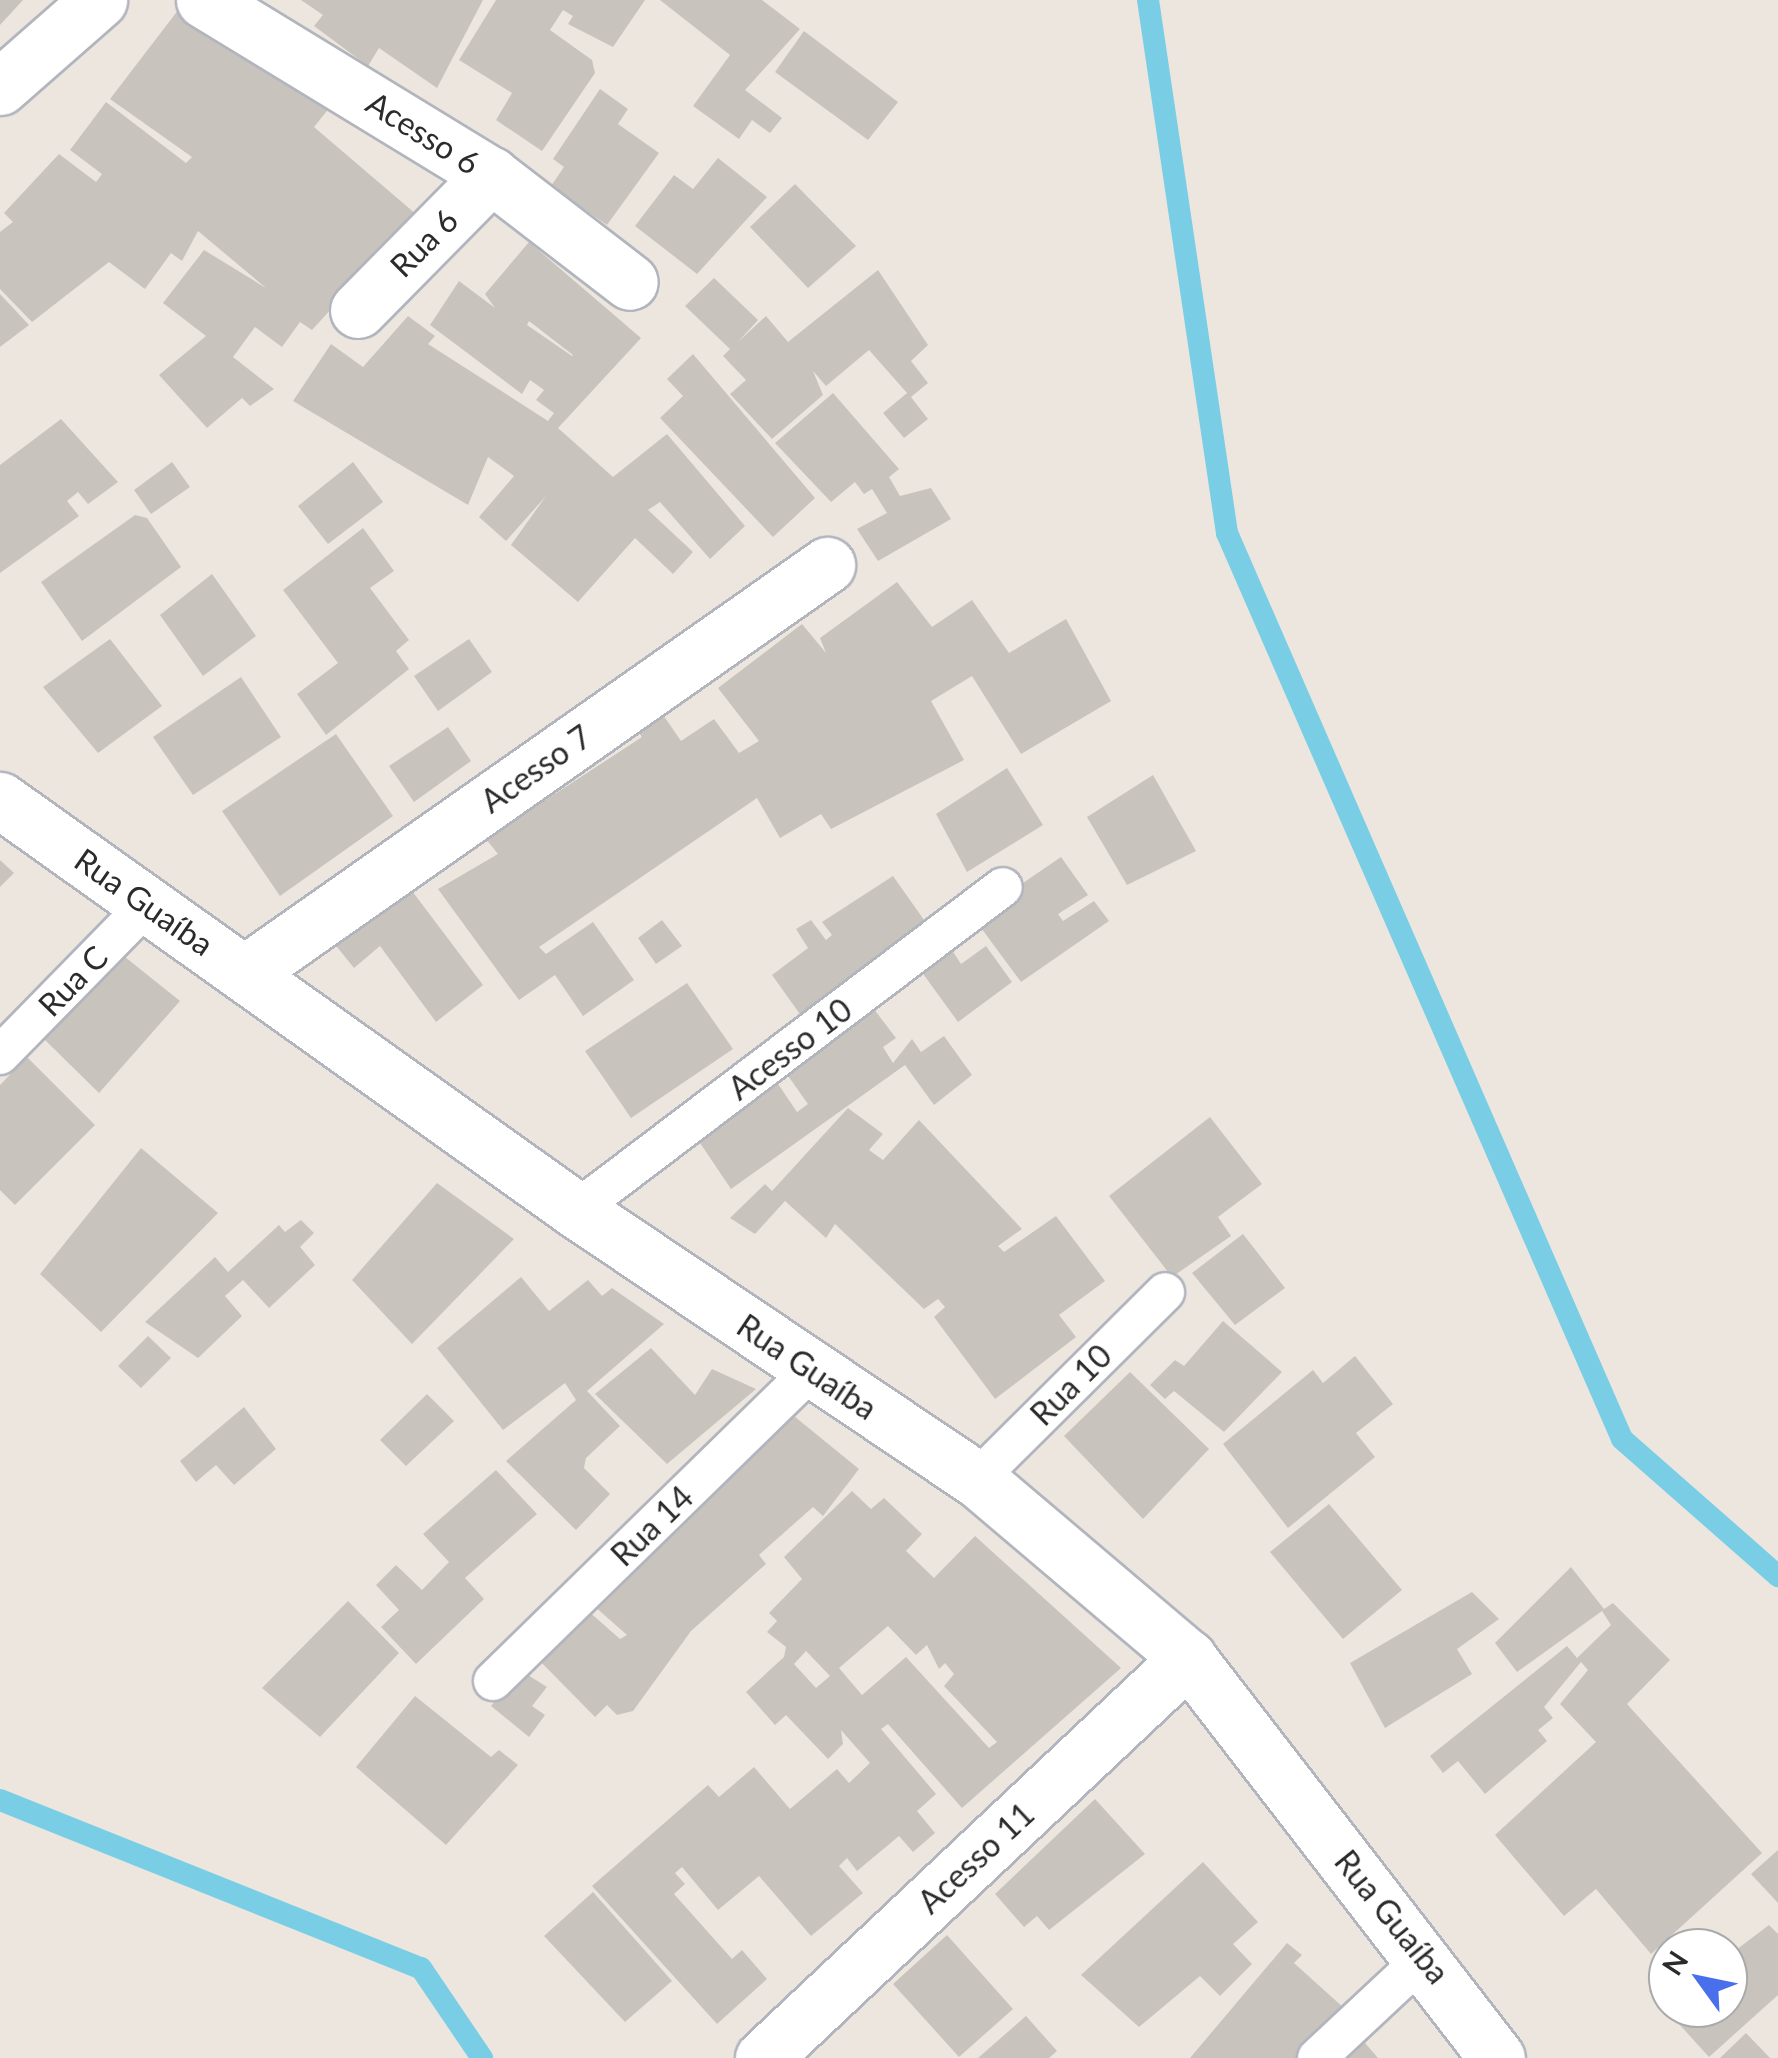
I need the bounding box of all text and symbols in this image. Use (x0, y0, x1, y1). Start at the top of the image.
street label: Acesso 6 (360, 83, 486, 183)
street label: Rua 6 (382, 201, 466, 285)
street label: Acesso 7 (473, 717, 599, 821)
street label: Rua Guaíba (67, 840, 221, 964)
street label: Rua C (30, 938, 116, 1024)
street label: Acesso 10 (721, 990, 859, 1108)
street label: Rua Guaíba (730, 1306, 884, 1428)
street label: Rua 10 (1023, 1337, 1119, 1433)
street label: Rua 14 (603, 1478, 701, 1574)
street label: Acesso 11 (910, 1795, 1042, 1921)
street label: Rua Guaíba (1327, 1843, 1457, 1991)
north arrow (1648, 1928, 1748, 2028)
text: N (1654, 1944, 1695, 1981)

